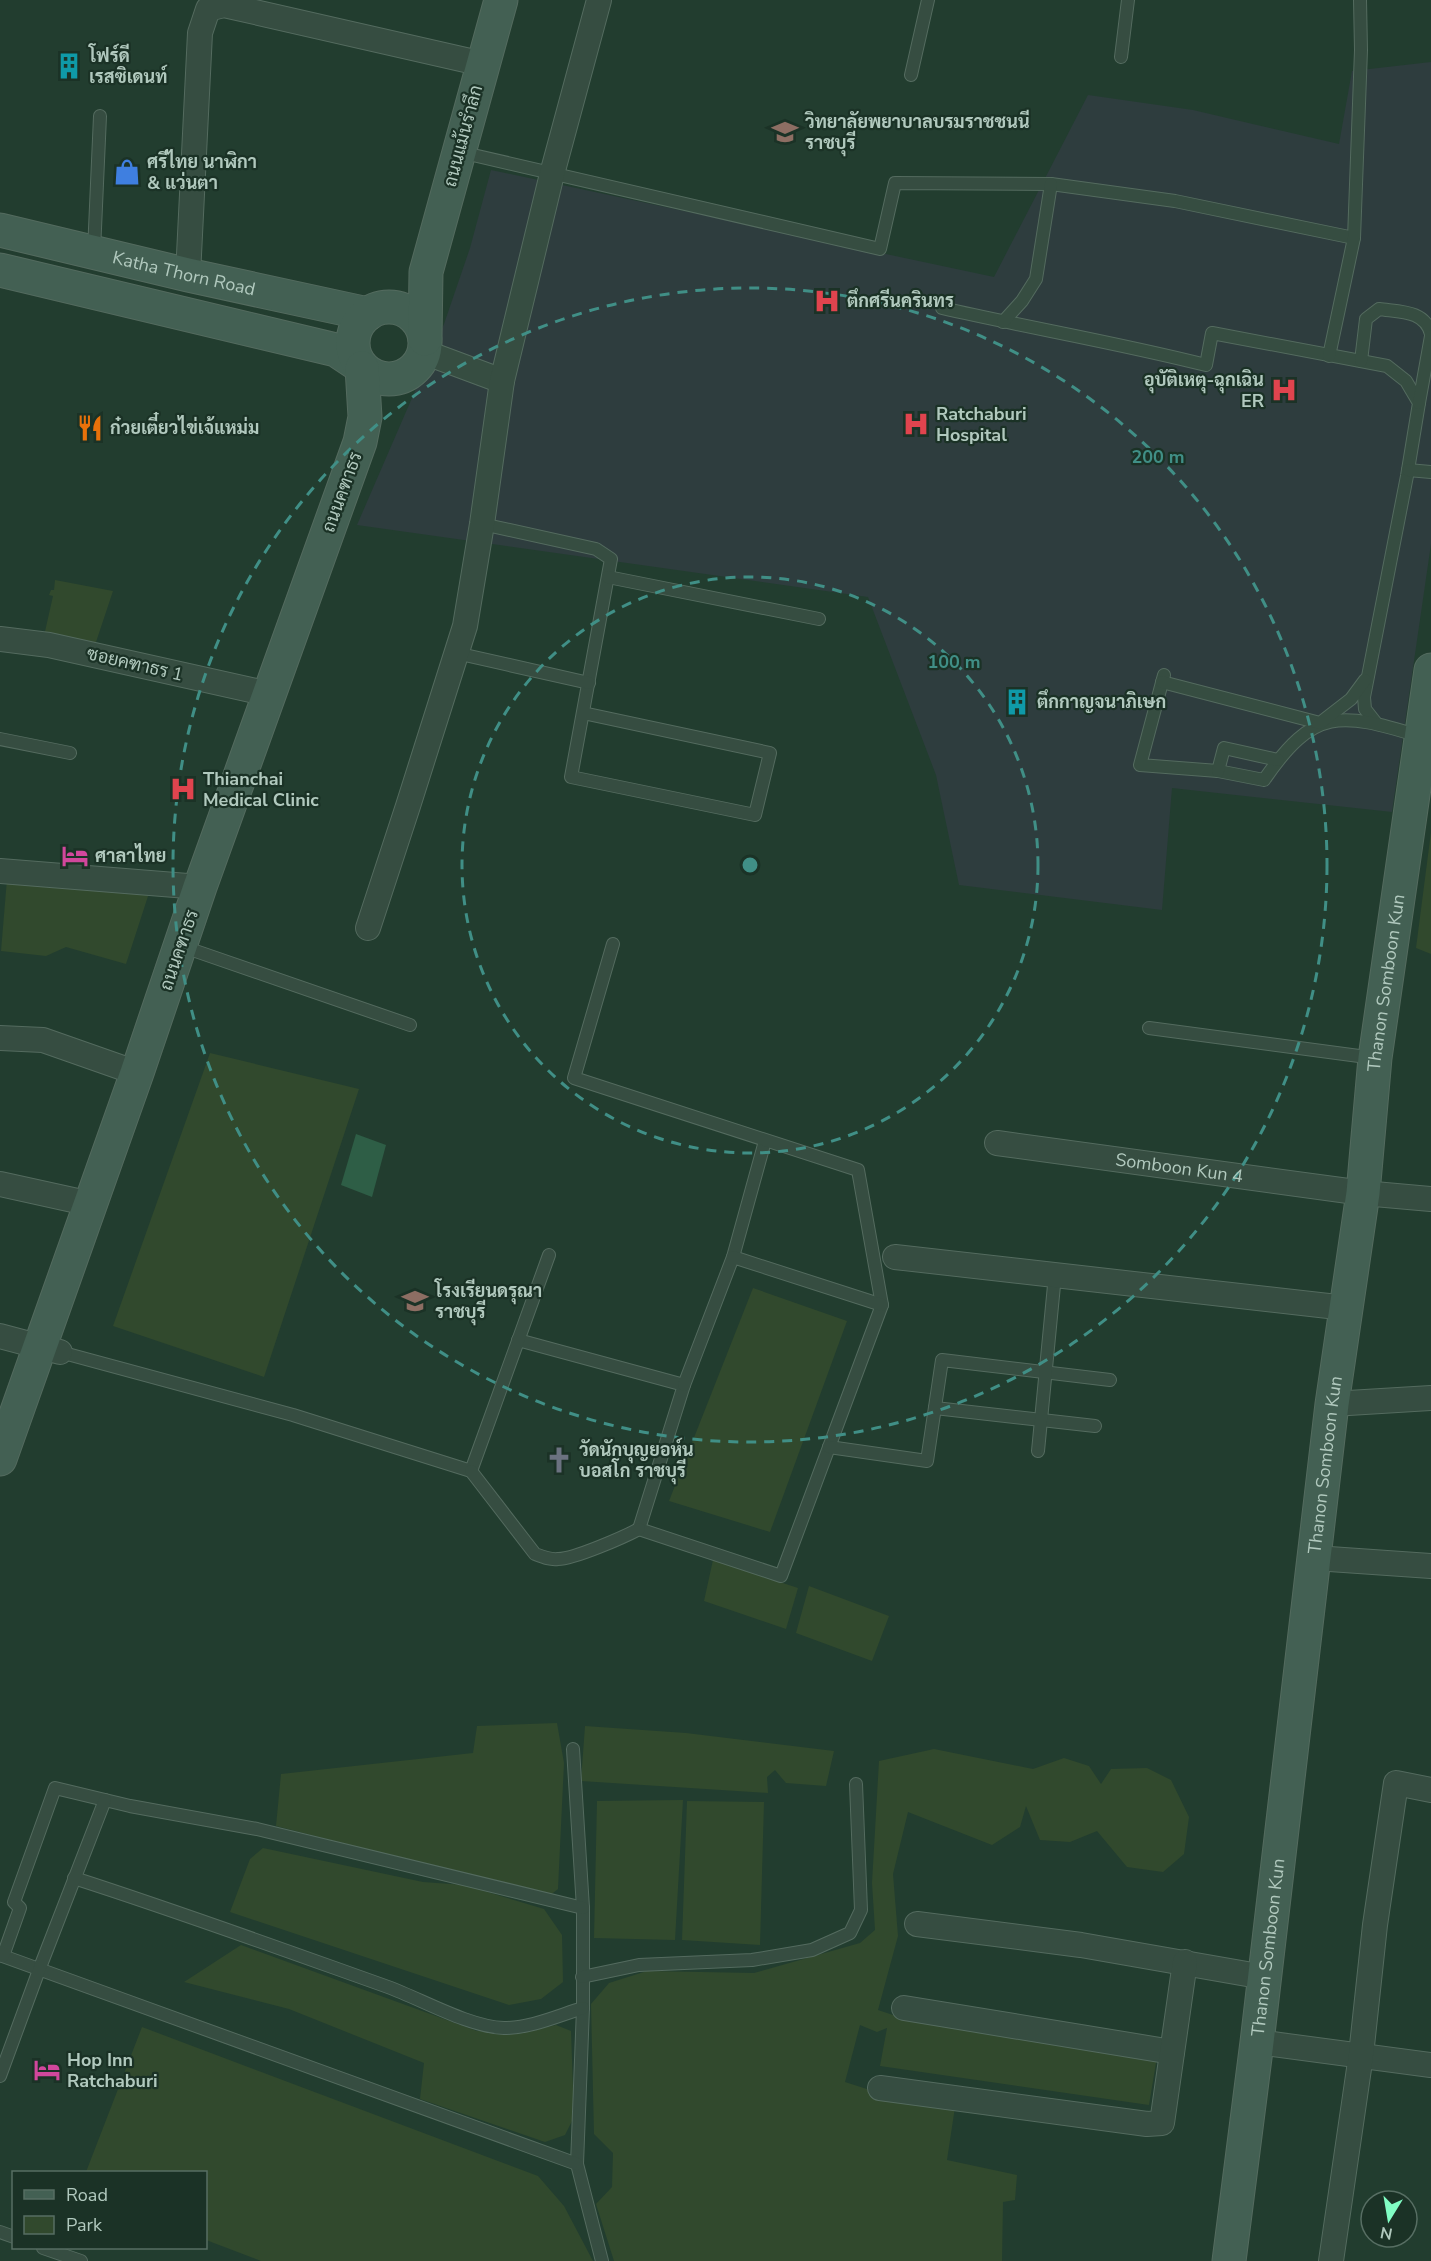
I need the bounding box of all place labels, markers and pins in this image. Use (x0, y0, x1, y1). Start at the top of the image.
place label: โฟร์ดี เรสซิเดนท์ (88, 43, 168, 89)
building icon: โฟร์ดี เรสซิเดนท์ (54, 51, 84, 81)
place label: วิทยาลัยพยาบาลบรมราชชนนี ราชบุรี (804, 109, 1030, 157)
school or university icon: วิทยาลัยพยาบาลบรมราชชนนี ราชบุรี (770, 117, 800, 147)
place label: ศรีไทย นาฬิกา & แว่นตา (147, 149, 257, 195)
shop icon: ศรีไทย นาฬิกา & แว่นตา (112, 157, 142, 187)
hospital icon: ตึกศรีนครินทร (812, 286, 842, 316)
place label: ตึกศรีนครินทร (847, 288, 954, 313)
place label: อุบัติเหตุ-ฉุกเฉิน ER (1144, 368, 1265, 413)
hospital icon: อุบัติเหตุ-ฉุกเฉิน ER (1269, 375, 1299, 405)
place label: Ratchaburi Hospital (936, 402, 1027, 447)
hospital icon: Ratchaburi Hospital (901, 409, 931, 439)
place label: ก๋วยเตี๋ยวไข่เจ้แหม่ม (110, 412, 259, 440)
restaurant icon: ก๋วยเตี๋ยวไข่เจ้แหม่ม (75, 413, 105, 443)
building icon: ตึกกาญจนาภิเษก (1002, 687, 1032, 717)
place label: ตึกกาญจนาภิเษก (1037, 689, 1166, 714)
place label: Thianchai Medical Clinic (203, 767, 319, 812)
hospital icon: Thianchai Medical Clinic (168, 774, 198, 804)
hotel icon: ศาลาไทย (60, 841, 90, 871)
place label: ศาลาไทย (95, 843, 166, 868)
centre of rings (740, 855, 760, 875)
place label: โรงเรียนดรุณา ราชบุรี (434, 1278, 542, 1326)
school or university icon: โรงเรียนดรุณา ราชบุรี (400, 1286, 430, 1316)
place label: วัดนักบุญยอห์น บอสโก ราชบุรี (579, 1437, 694, 1485)
church icon: วัดนักบุญยอห์น บอสโก ราชบุรี (544, 1445, 574, 1475)
place label: Hop Inn Ratchaburi (67, 2048, 158, 2093)
hotel icon: Hop Inn Ratchaburi (32, 2055, 62, 2085)

